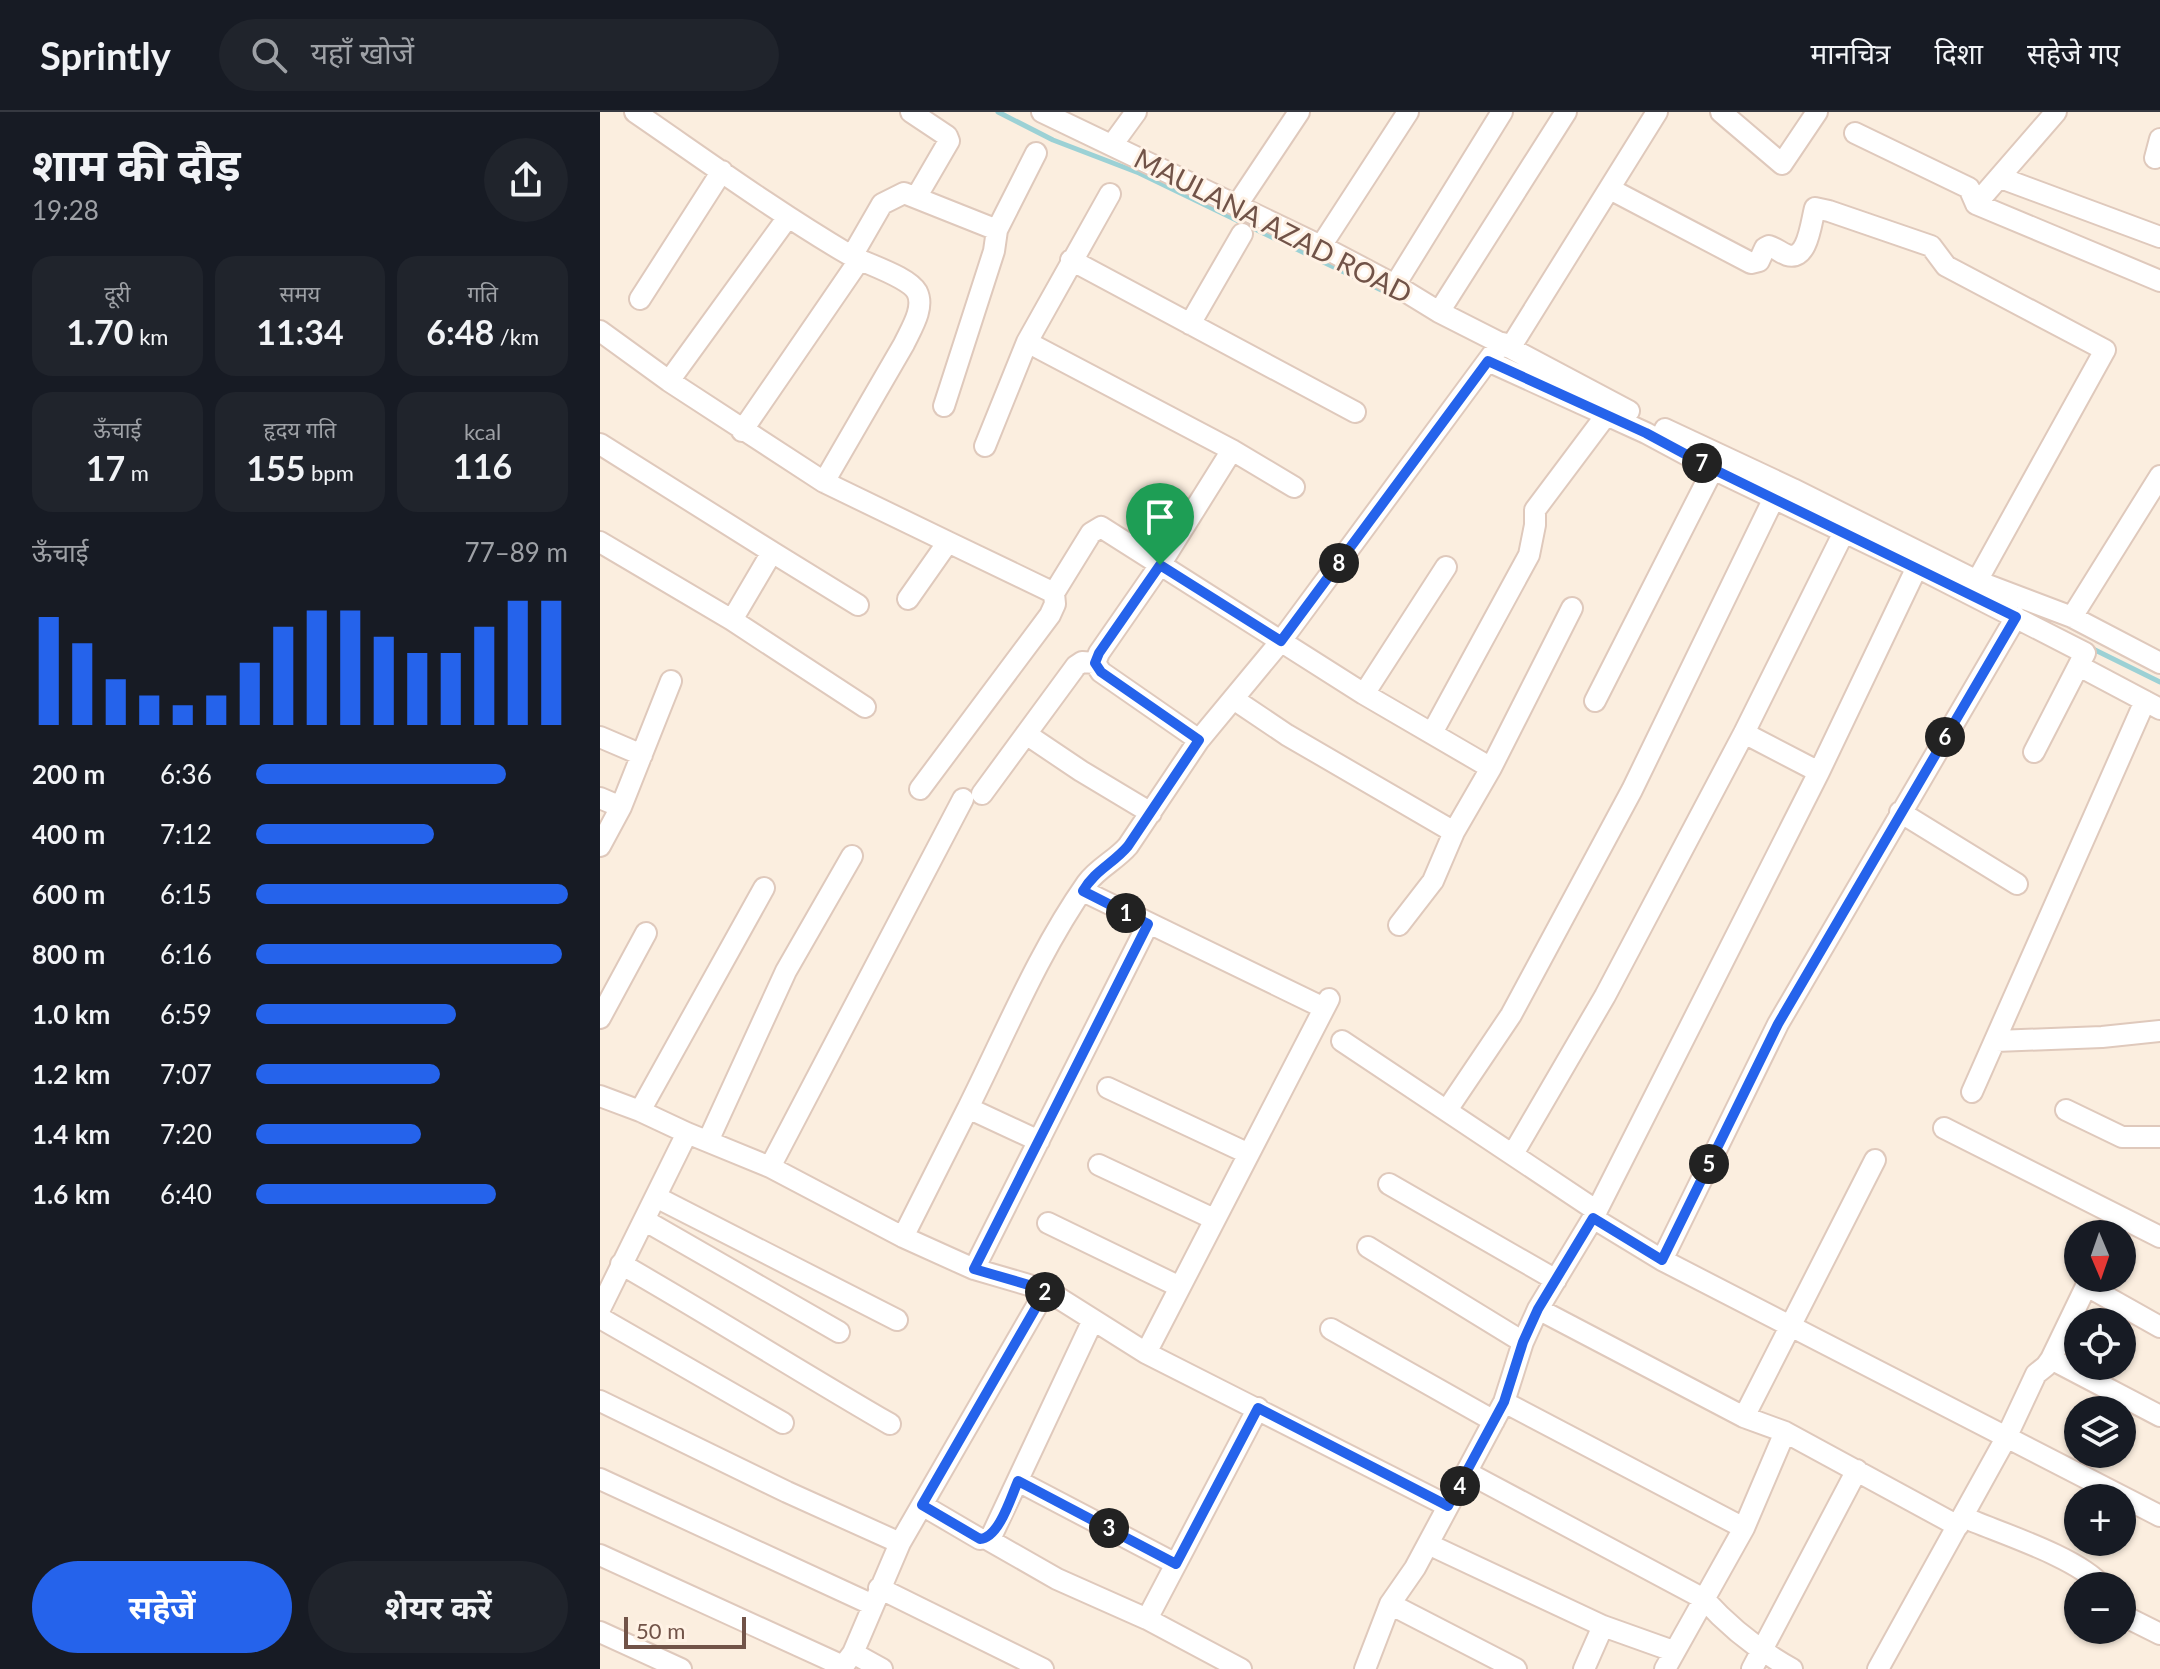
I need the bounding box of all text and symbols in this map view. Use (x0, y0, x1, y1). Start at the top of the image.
search box (219, 19, 779, 91)
text: Sprintly (40, 32, 171, 78)
icon: search (247, 33, 291, 77)
text: यहाँ खोजें (311, 34, 414, 70)
text: मानचित्र (1811, 36, 1891, 70)
text: दिशा (1935, 36, 1983, 70)
text: सहेजे गए (2027, 36, 2120, 70)
text: शाम की दौड़ (32, 138, 241, 190)
button: share (484, 138, 568, 222)
street label: MAULANA AZAD ROAD (1129, 140, 1418, 310)
text: 19:28 (32, 194, 99, 226)
text: दूरी (104, 280, 131, 307)
text: समय (280, 280, 320, 307)
text: गति (467, 280, 498, 307)
text: 1.70 (66, 311, 134, 352)
text: 11:34 (256, 311, 344, 352)
text: 6:48 (426, 311, 494, 352)
text: km (134, 323, 168, 350)
text: /km (494, 323, 539, 350)
text: ऊँचाई (93, 416, 141, 443)
text: हृदय गति (264, 416, 336, 443)
text: kcal (464, 418, 501, 445)
pin: 7 (1682, 443, 1722, 483)
text: 116 (453, 445, 512, 486)
text: 17 (86, 447, 125, 488)
text: 155 (246, 447, 305, 488)
text: 7 (1696, 449, 1708, 476)
text: m (125, 459, 149, 486)
text: bpm (305, 459, 354, 486)
pin (1126, 483, 1194, 565)
icon: arrive (1138, 495, 1182, 539)
text: ऊँचाई (32, 536, 88, 568)
text: 77–89 m (465, 536, 568, 568)
pin: 8 (1319, 543, 1359, 583)
text: 8 (1333, 549, 1345, 576)
pin: 6 (1925, 717, 1965, 757)
text: 6 (1939, 723, 1951, 750)
text: 200 m (32, 758, 105, 790)
text: 6:36 (160, 758, 212, 790)
text: 400 m (32, 818, 105, 850)
text: 7:12 (160, 818, 212, 850)
text: 600 m (32, 878, 105, 910)
text: 6:15 (160, 878, 212, 910)
pin: 1 (1106, 893, 1146, 933)
text: 1 (1120, 899, 1132, 926)
text: 800 m (32, 938, 105, 970)
text: 6:16 (160, 938, 212, 970)
text: 1.0 km (32, 998, 110, 1030)
text: 6:59 (160, 998, 212, 1030)
text: 1.2 km (32, 1058, 110, 1090)
text: 7:07 (160, 1058, 212, 1090)
text: 1.4 km (32, 1118, 110, 1150)
text: 7:20 (160, 1118, 212, 1150)
pin: 5 (1689, 1144, 1729, 1184)
text: 5 (1703, 1150, 1715, 1177)
text: 1.6 km (32, 1178, 110, 1210)
text: 6:40 (160, 1178, 212, 1210)
north arrow (2064, 1220, 2136, 1292)
map controls (2064, 1220, 2136, 1644)
pin: 2 (1025, 1272, 1065, 1312)
text: 2 (1039, 1278, 1051, 1305)
button: locate (2064, 1308, 2136, 1380)
button: layers (2064, 1396, 2136, 1468)
pin: 4 (1440, 1466, 1480, 1506)
text: 4 (1454, 1472, 1466, 1499)
button: + (2064, 1484, 2136, 1556)
pin: 3 (1089, 1508, 1129, 1548)
text: 3 (1103, 1514, 1115, 1541)
button: सहेजें (32, 1561, 292, 1653)
button: शेयर करें (308, 1561, 568, 1653)
button: − (2064, 1572, 2136, 1644)
scale bar (624, 1613, 746, 1649)
text: 50 m (636, 1617, 685, 1644)

